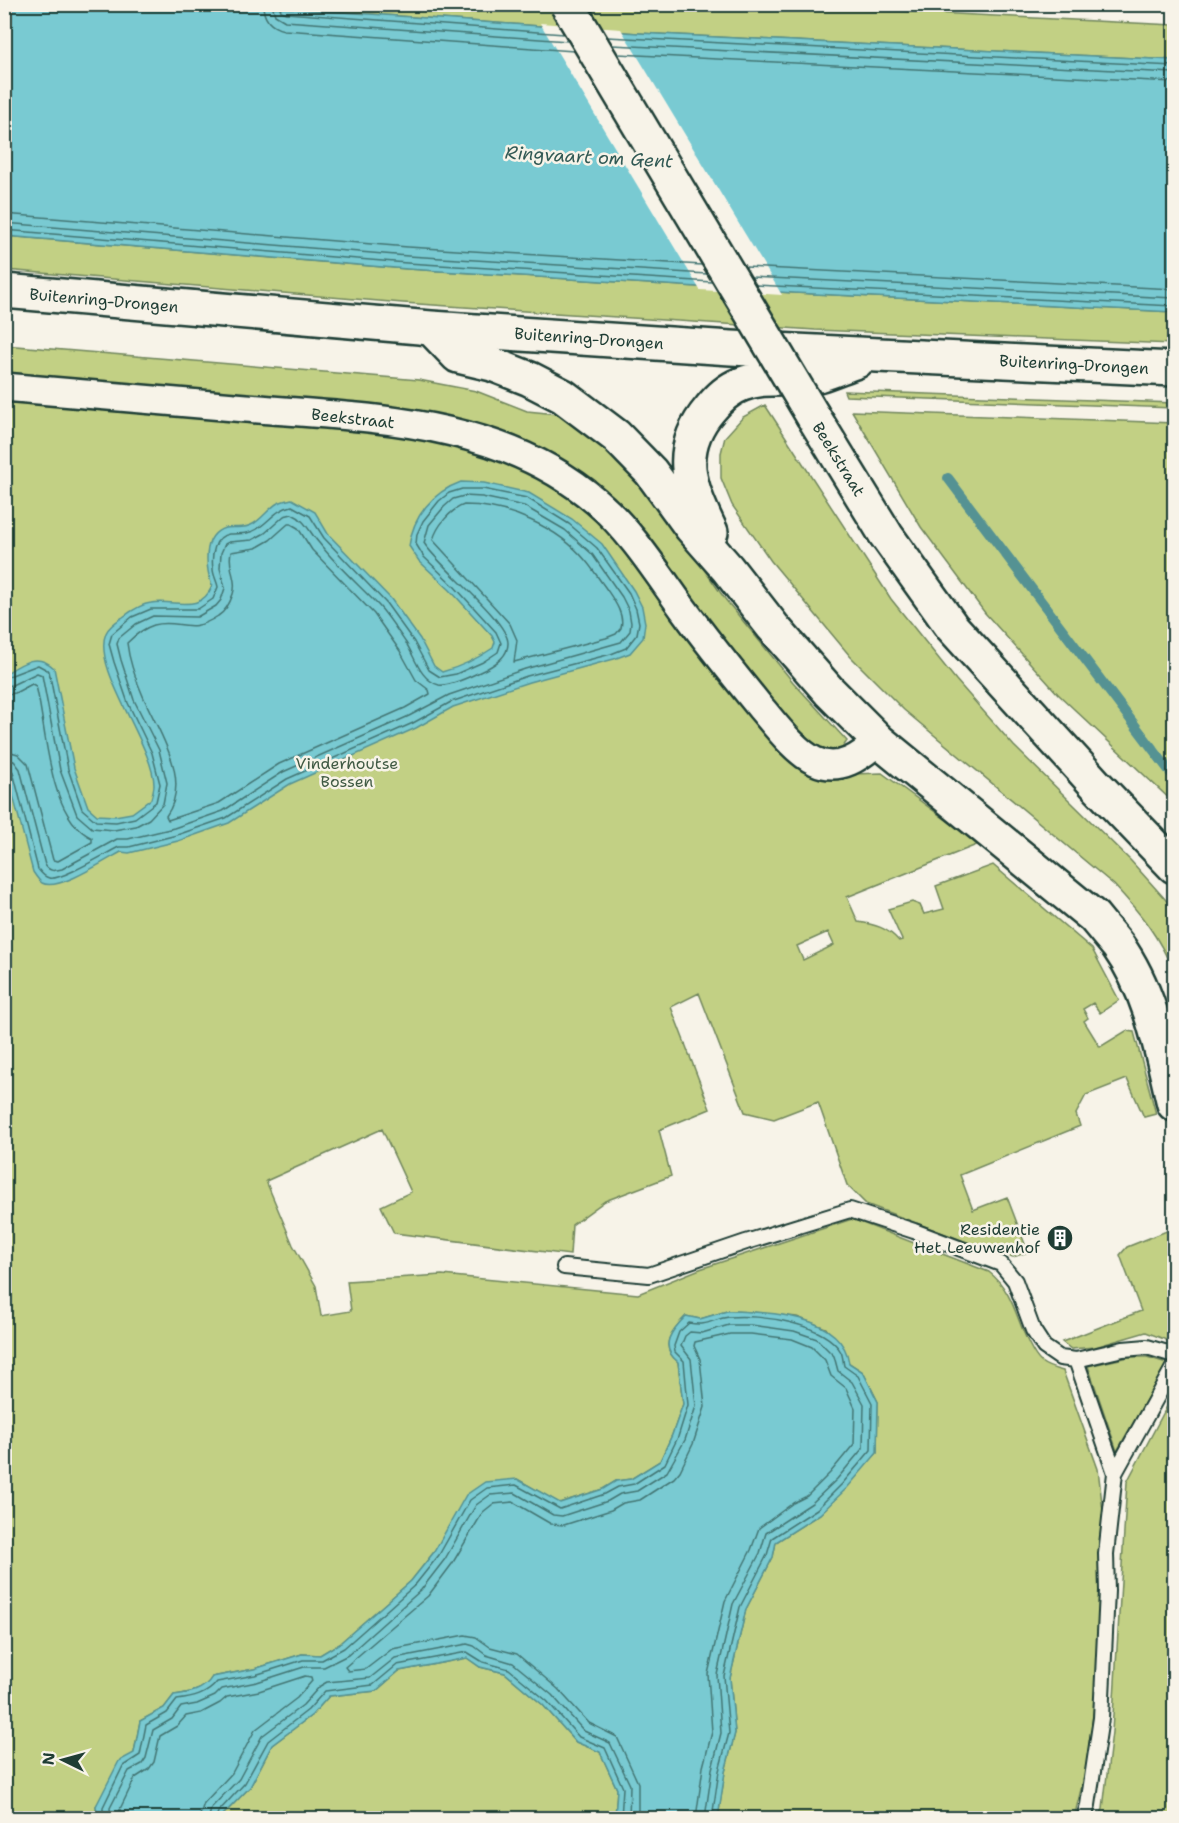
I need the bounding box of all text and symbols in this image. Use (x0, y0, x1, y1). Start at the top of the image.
water label: Ringvaart om Gent (504, 141, 674, 173)
street label: Buitenring-Drongen (28, 284, 180, 318)
street label: Buitenring-Drongen (514, 323, 665, 354)
street label: Buitenring-Drongen (999, 350, 1149, 379)
street label: Beekstraat (310, 404, 396, 433)
street label: Beekstraat (808, 418, 870, 500)
park label: Vinderhoutse Bossen (296, 753, 398, 792)
place label: Residentie Het Leeuwenhof (914, 1219, 1041, 1258)
building icon: Residentie Het Leeuwenhof (1045, 1223, 1075, 1253)
north arrow (33, 1730, 93, 1790)
text: N (38, 1752, 60, 1766)

